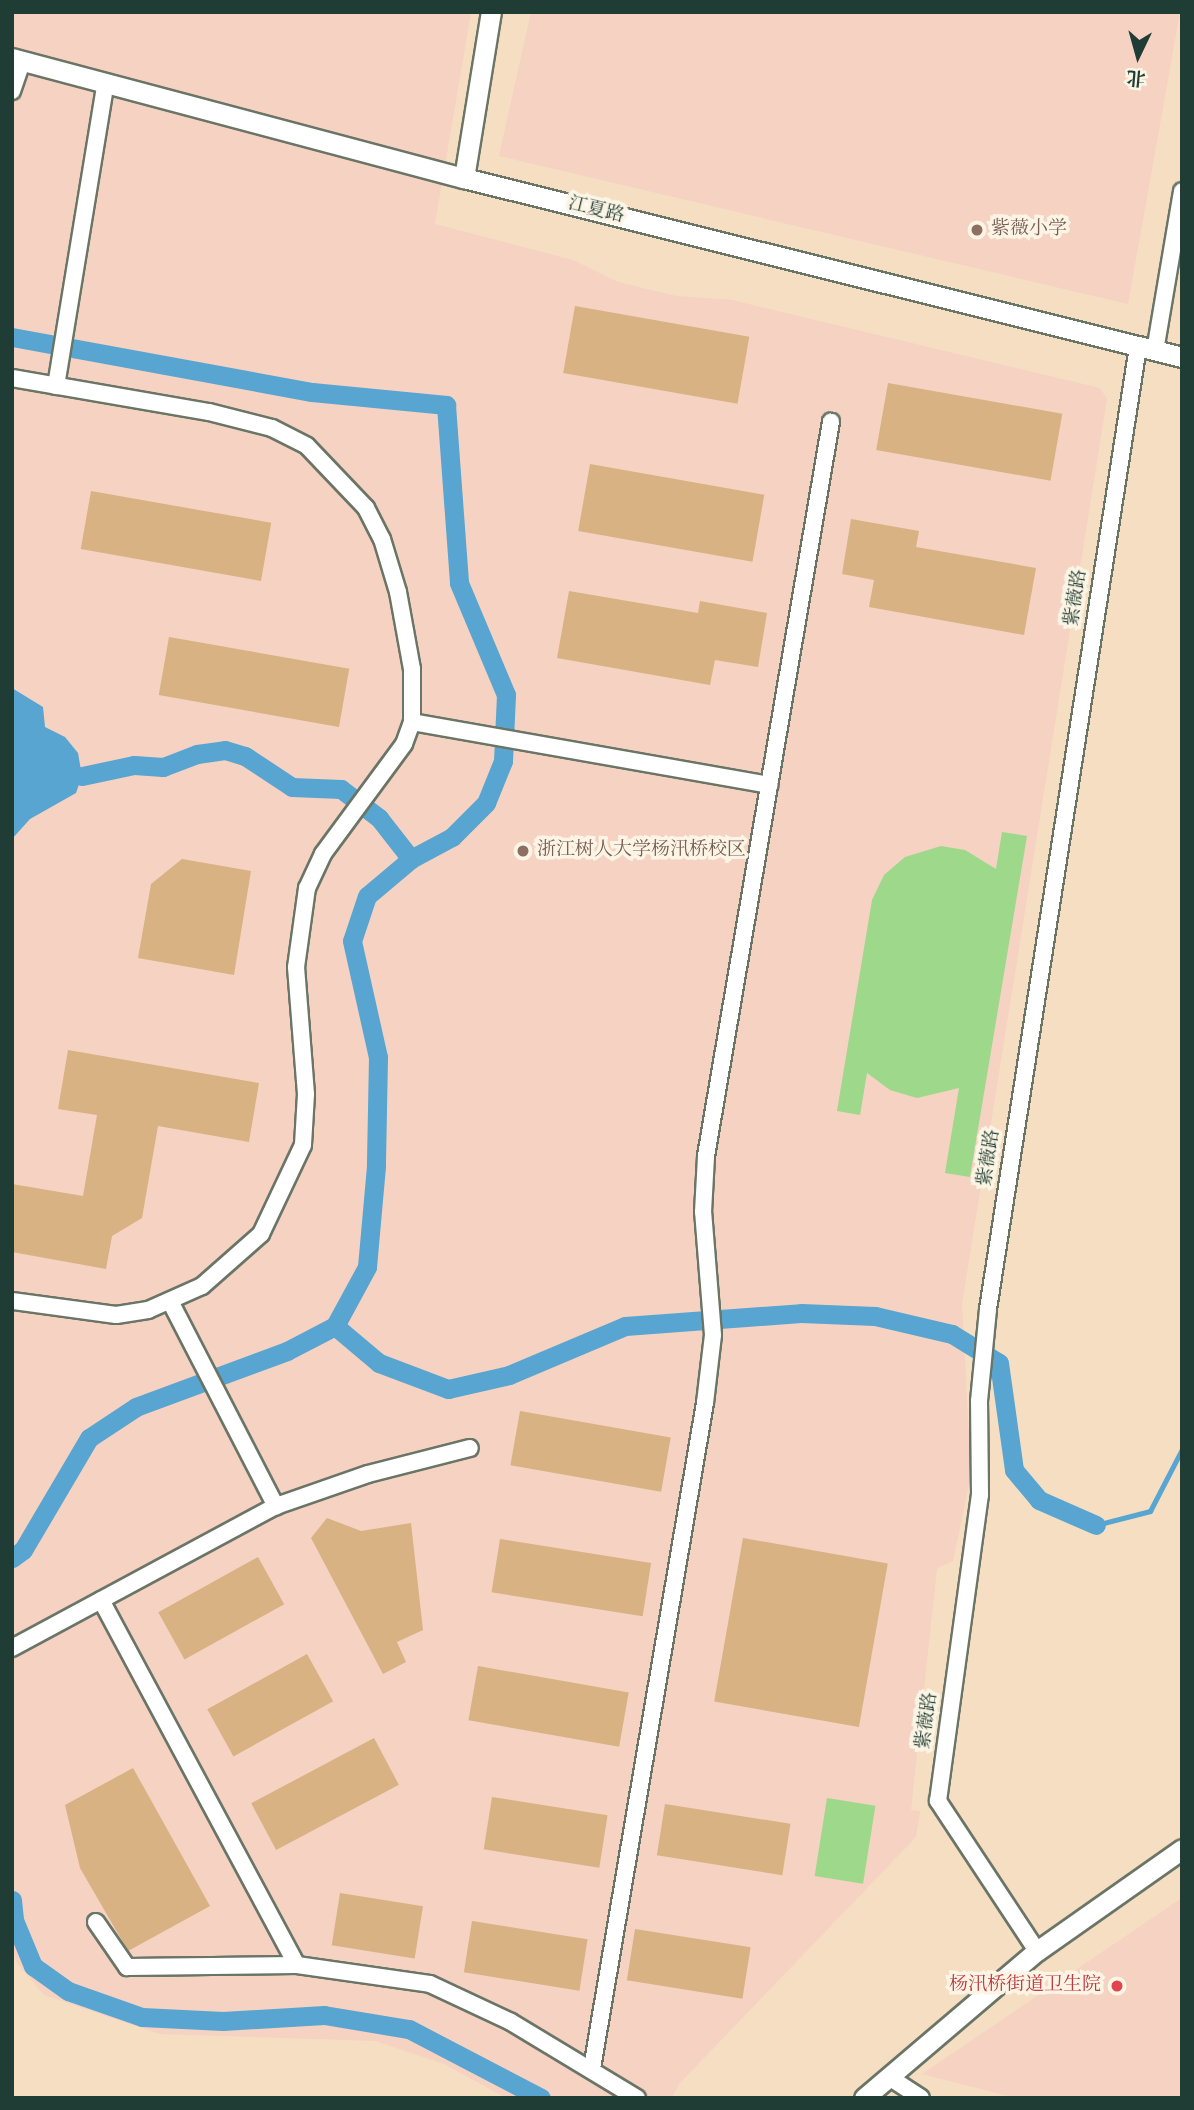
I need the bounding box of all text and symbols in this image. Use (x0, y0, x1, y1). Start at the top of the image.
north arrow (1103, 21, 1173, 91)
text: 北 (1126, 64, 1147, 90)
street label: 江夏路 (566, 193, 626, 229)
place label: 紫薇小学 (991, 219, 1067, 241)
marker: 紫薇小学 (969, 222, 985, 238)
street label: 紫薇路 (1061, 568, 1093, 628)
place label: 浙江树人大学杨汛桥校区 (537, 840, 746, 862)
marker: 浙江树人大学杨汛桥校区 (515, 843, 531, 859)
street label: 紫薇路 (974, 1128, 1006, 1188)
street label: 紫薇路 (913, 1691, 943, 1751)
place label: 杨汛桥街道卫生院 (949, 1975, 1101, 1997)
marker: 杨汛桥街道卫生院 (1107, 1976, 1127, 1996)

